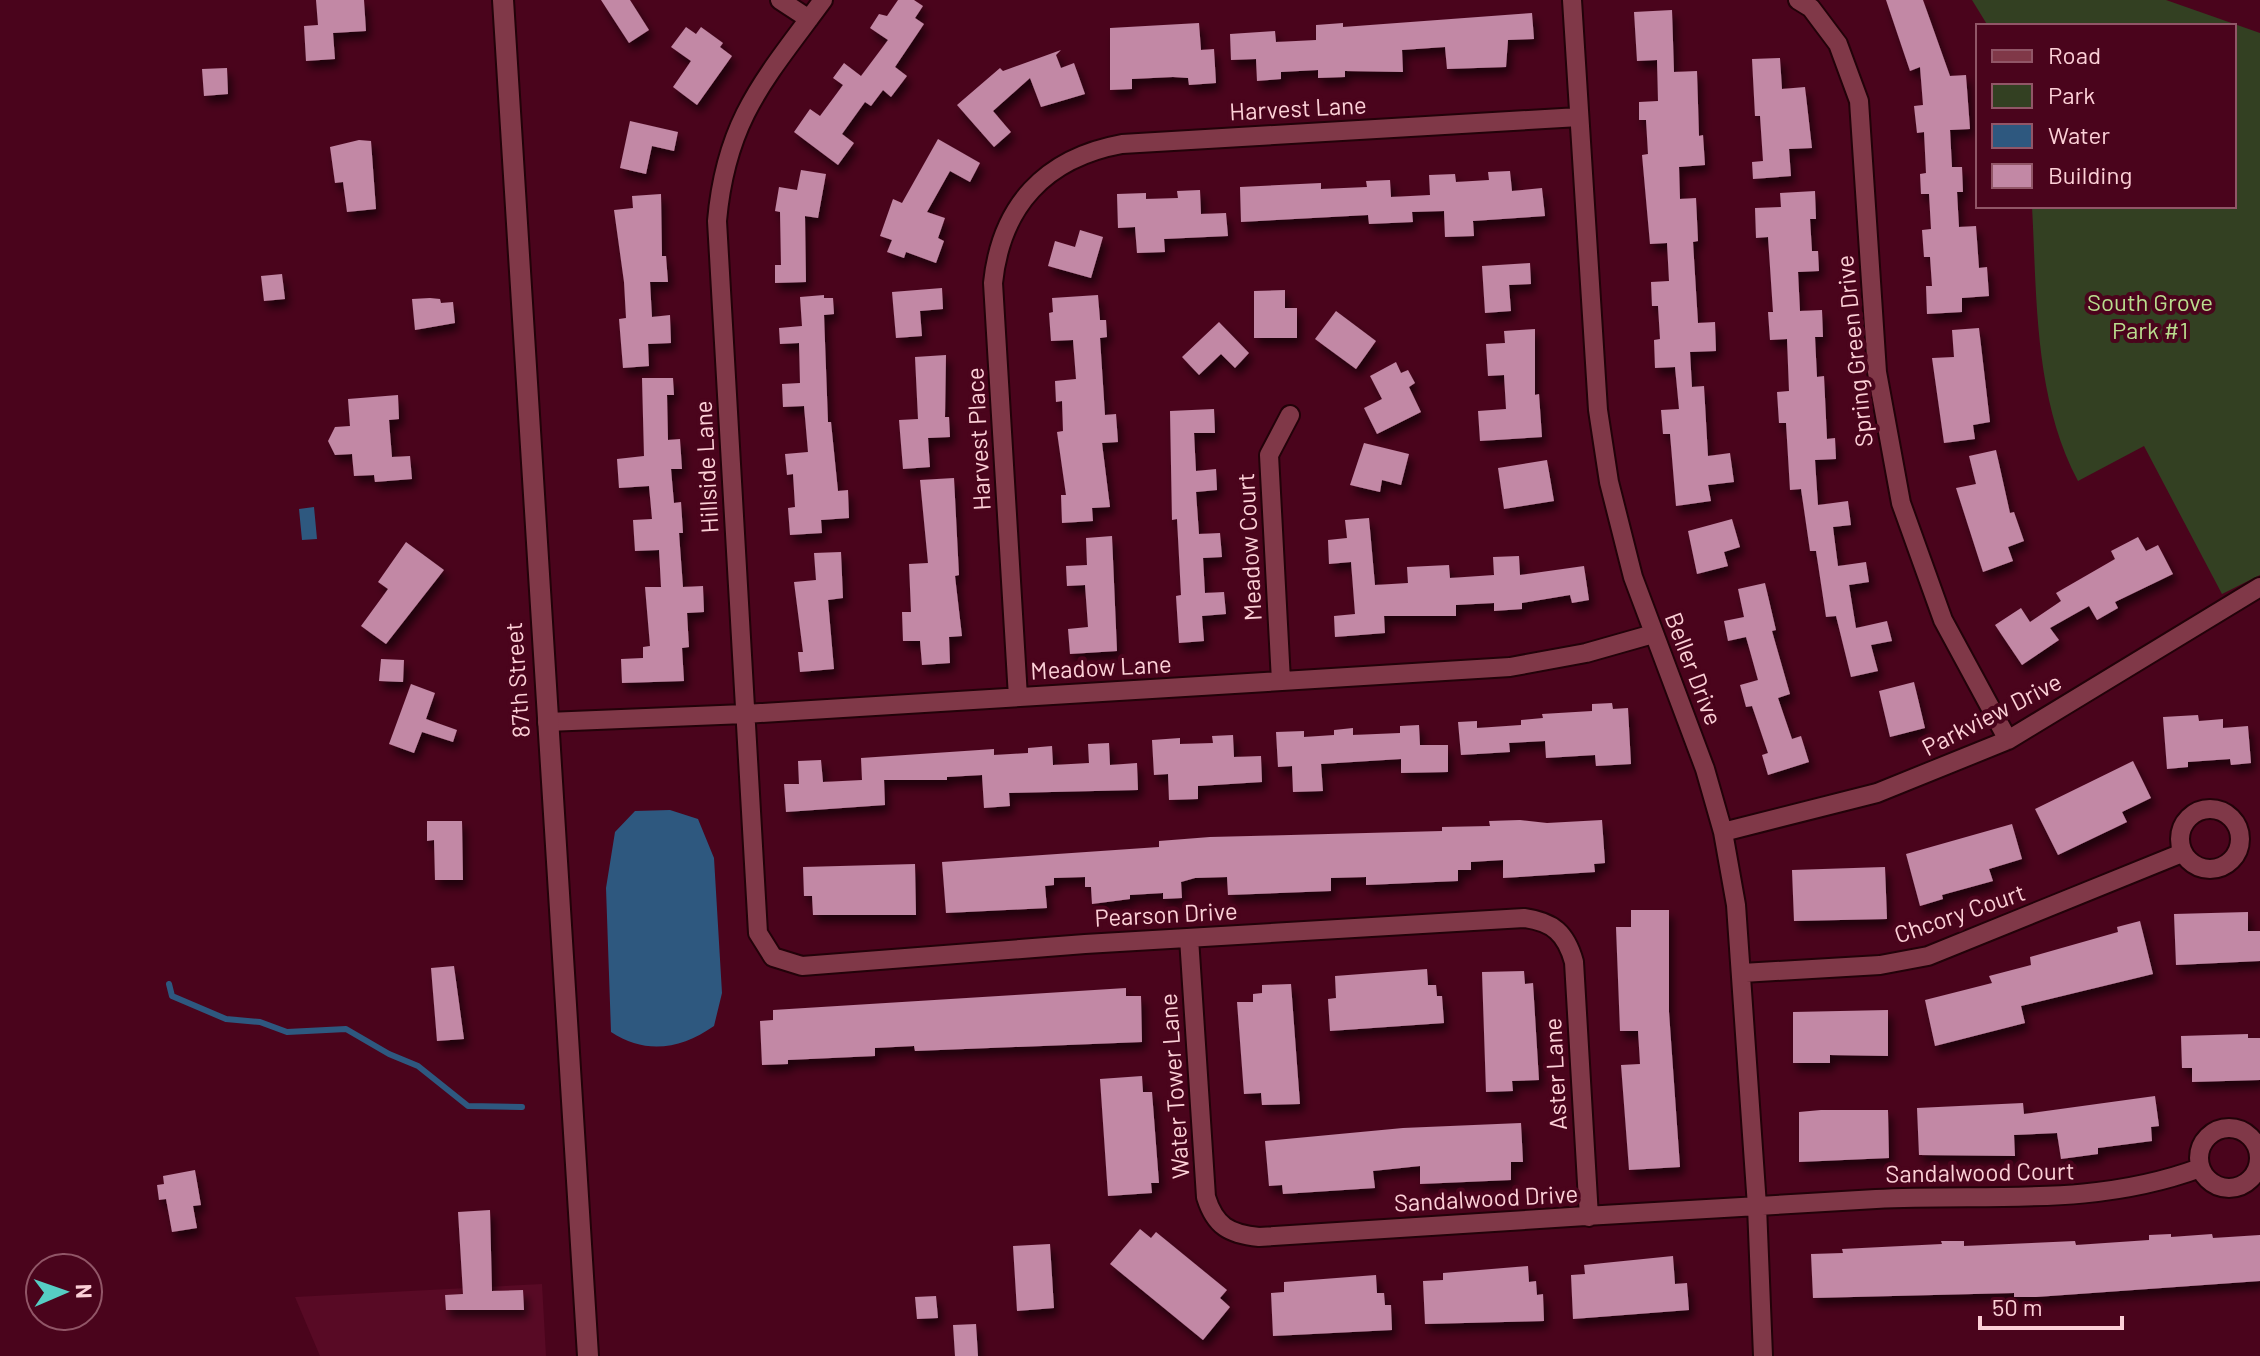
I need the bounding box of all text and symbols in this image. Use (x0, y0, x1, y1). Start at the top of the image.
legend (1976, 24, 2236, 208)
text: Road (2048, 40, 2101, 69)
text: Park (2048, 80, 2095, 109)
street label: Harvest Lane (1229, 89, 1367, 126)
text: Water (2048, 120, 2110, 149)
text: Building (2048, 160, 2132, 189)
street label: Spring Green Drive (1829, 254, 1878, 449)
park label: South Grove Park #1 (2087, 287, 2213, 344)
street label: Harvest Place (959, 367, 996, 511)
street label: Hillside Lane (688, 400, 723, 534)
street label: Meadow Court (1230, 472, 1267, 622)
street label: Beller Drive (1660, 608, 1729, 729)
street label: 87th Street (498, 621, 535, 739)
street label: Meadow Lane (1030, 648, 1172, 685)
street label: Parkview Drive (1917, 666, 2066, 761)
street label: Chcory Court (1890, 877, 2029, 948)
street label: Pearson Drive (1094, 895, 1238, 932)
street label: Water Tower Lane (1153, 992, 1194, 1180)
street label: Aster Lane (1537, 1017, 1572, 1131)
street label: Sandalwood Court (1885, 1155, 2075, 1188)
street label: Sandalwood Drive (1393, 1178, 1579, 1217)
north arrow (24, 1252, 104, 1332)
scale bar (1980, 1280, 2122, 1330)
text: N (72, 1283, 98, 1299)
text: 50 m (1992, 1292, 2043, 1321)

